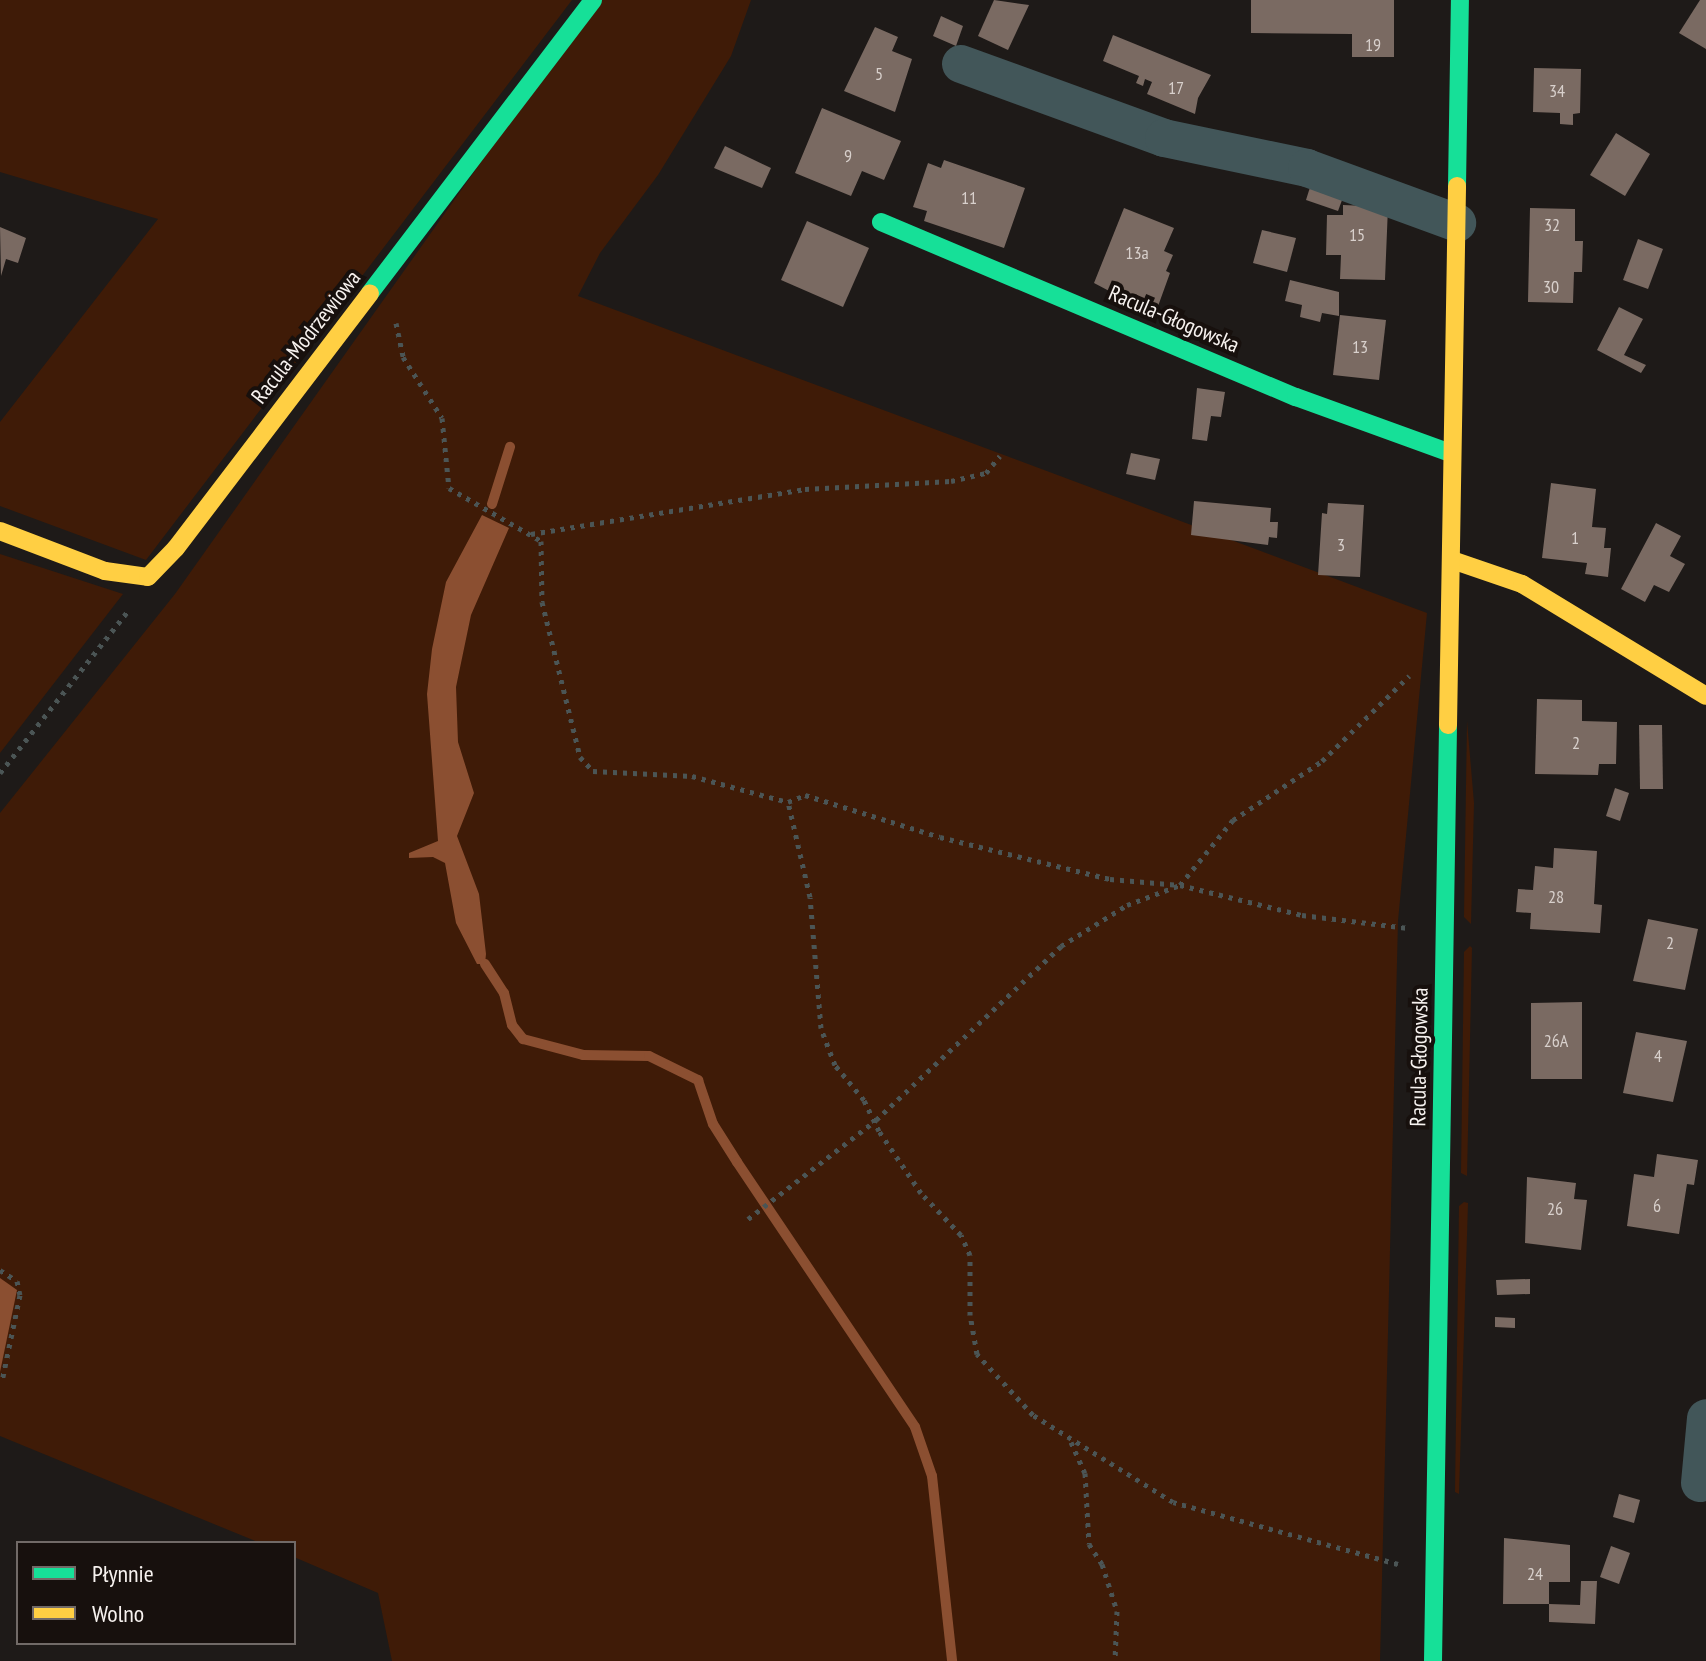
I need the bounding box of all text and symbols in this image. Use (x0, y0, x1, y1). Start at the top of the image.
house number: 19 (1365, 34, 1381, 56)
house number: 5 (875, 63, 883, 85)
house number: 17 (1168, 77, 1184, 99)
house number: 34 (1549, 80, 1565, 102)
house number: 9 (844, 145, 852, 167)
house number: 11 (961, 187, 977, 209)
house number: 32 (1544, 214, 1560, 236)
house number: 15 (1349, 224, 1365, 246)
house number: 13a (1125, 242, 1149, 264)
street label: Racula-Modrzewiowa (246, 265, 366, 409)
house number: 30 (1543, 276, 1559, 298)
street label: Racula-Głogowska (1105, 280, 1243, 358)
house number: 13 (1352, 336, 1368, 358)
house number: 1 (1571, 527, 1579, 549)
house number: 3 (1337, 534, 1345, 556)
house number: 2 (1572, 732, 1580, 754)
house number: 28 (1548, 886, 1564, 908)
house number: 2 (1666, 932, 1674, 954)
street label: Racula-Głogowska (1405, 987, 1433, 1127)
house number: 26A (1544, 1030, 1568, 1052)
house number: 4 (1654, 1045, 1662, 1067)
house number: 6 (1653, 1195, 1661, 1217)
house number: 26 (1547, 1198, 1563, 1220)
legend (16, 1541, 296, 1645)
text: Płynnie (92, 1558, 154, 1589)
house number: 24 (1527, 1563, 1543, 1585)
text: Wolno (92, 1598, 144, 1629)

